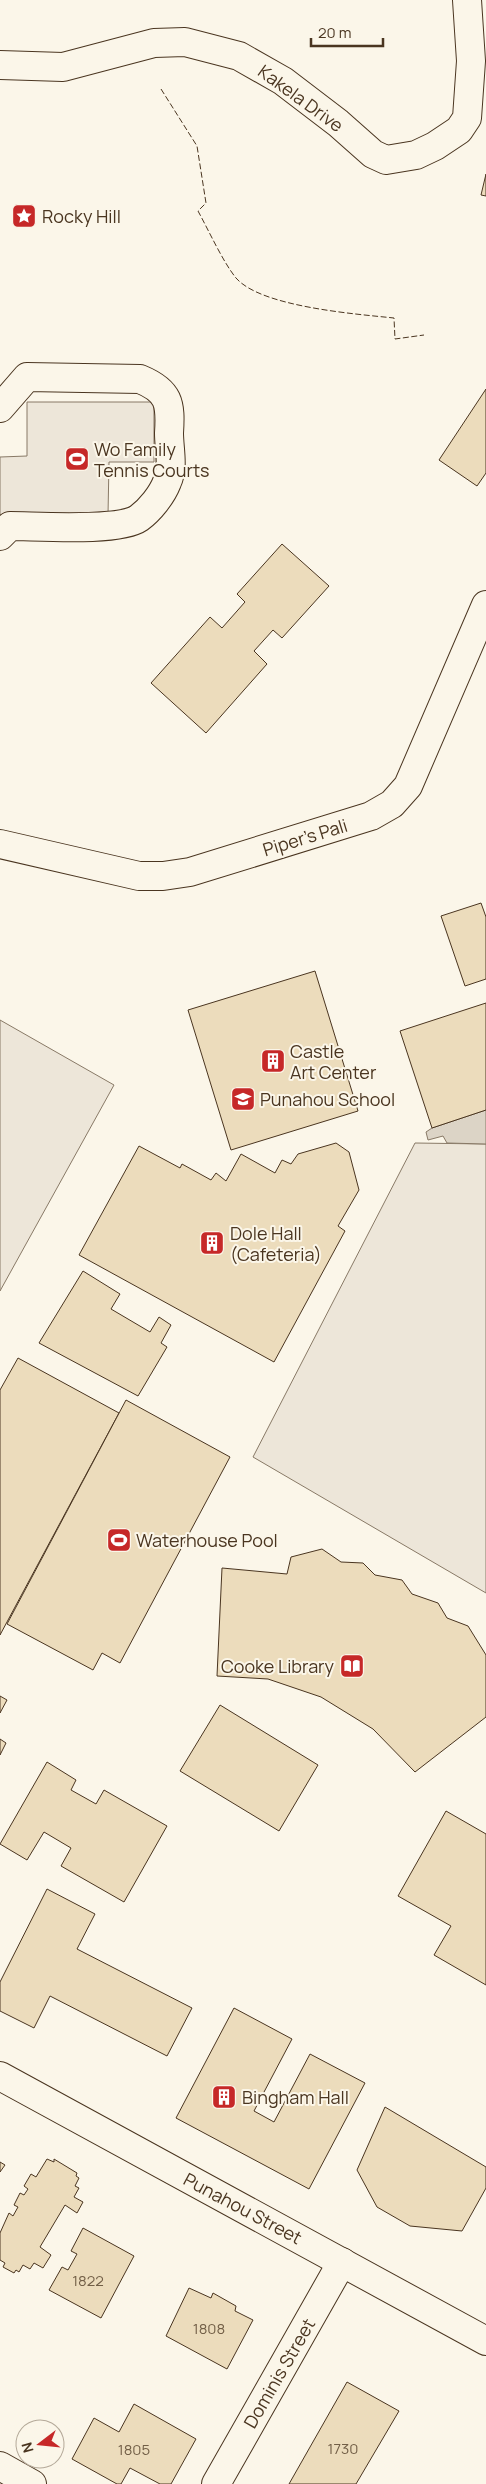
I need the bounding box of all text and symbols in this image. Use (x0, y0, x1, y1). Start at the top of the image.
scale bar (311, 15, 384, 47)
text: 20 m (318, 22, 351, 43)
street label: Kakela Drive (254, 59, 348, 137)
place icon: Rocky Hill (11, 203, 37, 229)
place label: Rocky Hill (42, 204, 121, 228)
place label: Wo Family Tennis Courts (94, 437, 210, 482)
sports icon: Wo Family Tennis Courts (64, 446, 90, 472)
street label: Piper's Pali (260, 813, 350, 861)
place label: Castle Art Center (290, 1039, 377, 1084)
building icon: Castle Art Center (260, 1048, 286, 1074)
school or university icon: Punahou School (230, 1086, 256, 1112)
place label: Punahou School (260, 1087, 395, 1111)
place label: Dole Hall (Cafeteria) (230, 1221, 322, 1266)
building icon: Dole Hall (Cafeteria) (199, 1230, 225, 1256)
sports icon: Waterhouse Pool (106, 1527, 132, 1553)
place label: Waterhouse Pool (136, 1528, 278, 1552)
library icon: Cooke Library (339, 1653, 365, 1679)
place label: Cooke Library (221, 1654, 334, 1678)
building icon: Bingham Hall (211, 2084, 237, 2110)
place label: Bingham Hall (242, 2085, 349, 2109)
street label: Punahou Street (180, 2167, 306, 2249)
house number: 1822 (72, 2270, 104, 2291)
street label: Dominis Street (238, 2314, 320, 2432)
house number: 1808 (193, 2318, 225, 2339)
north arrow (15, 2419, 65, 2469)
house number: 1730 (328, 2438, 358, 2459)
house number: 1805 (118, 2439, 150, 2460)
text: N (17, 2440, 38, 2455)

